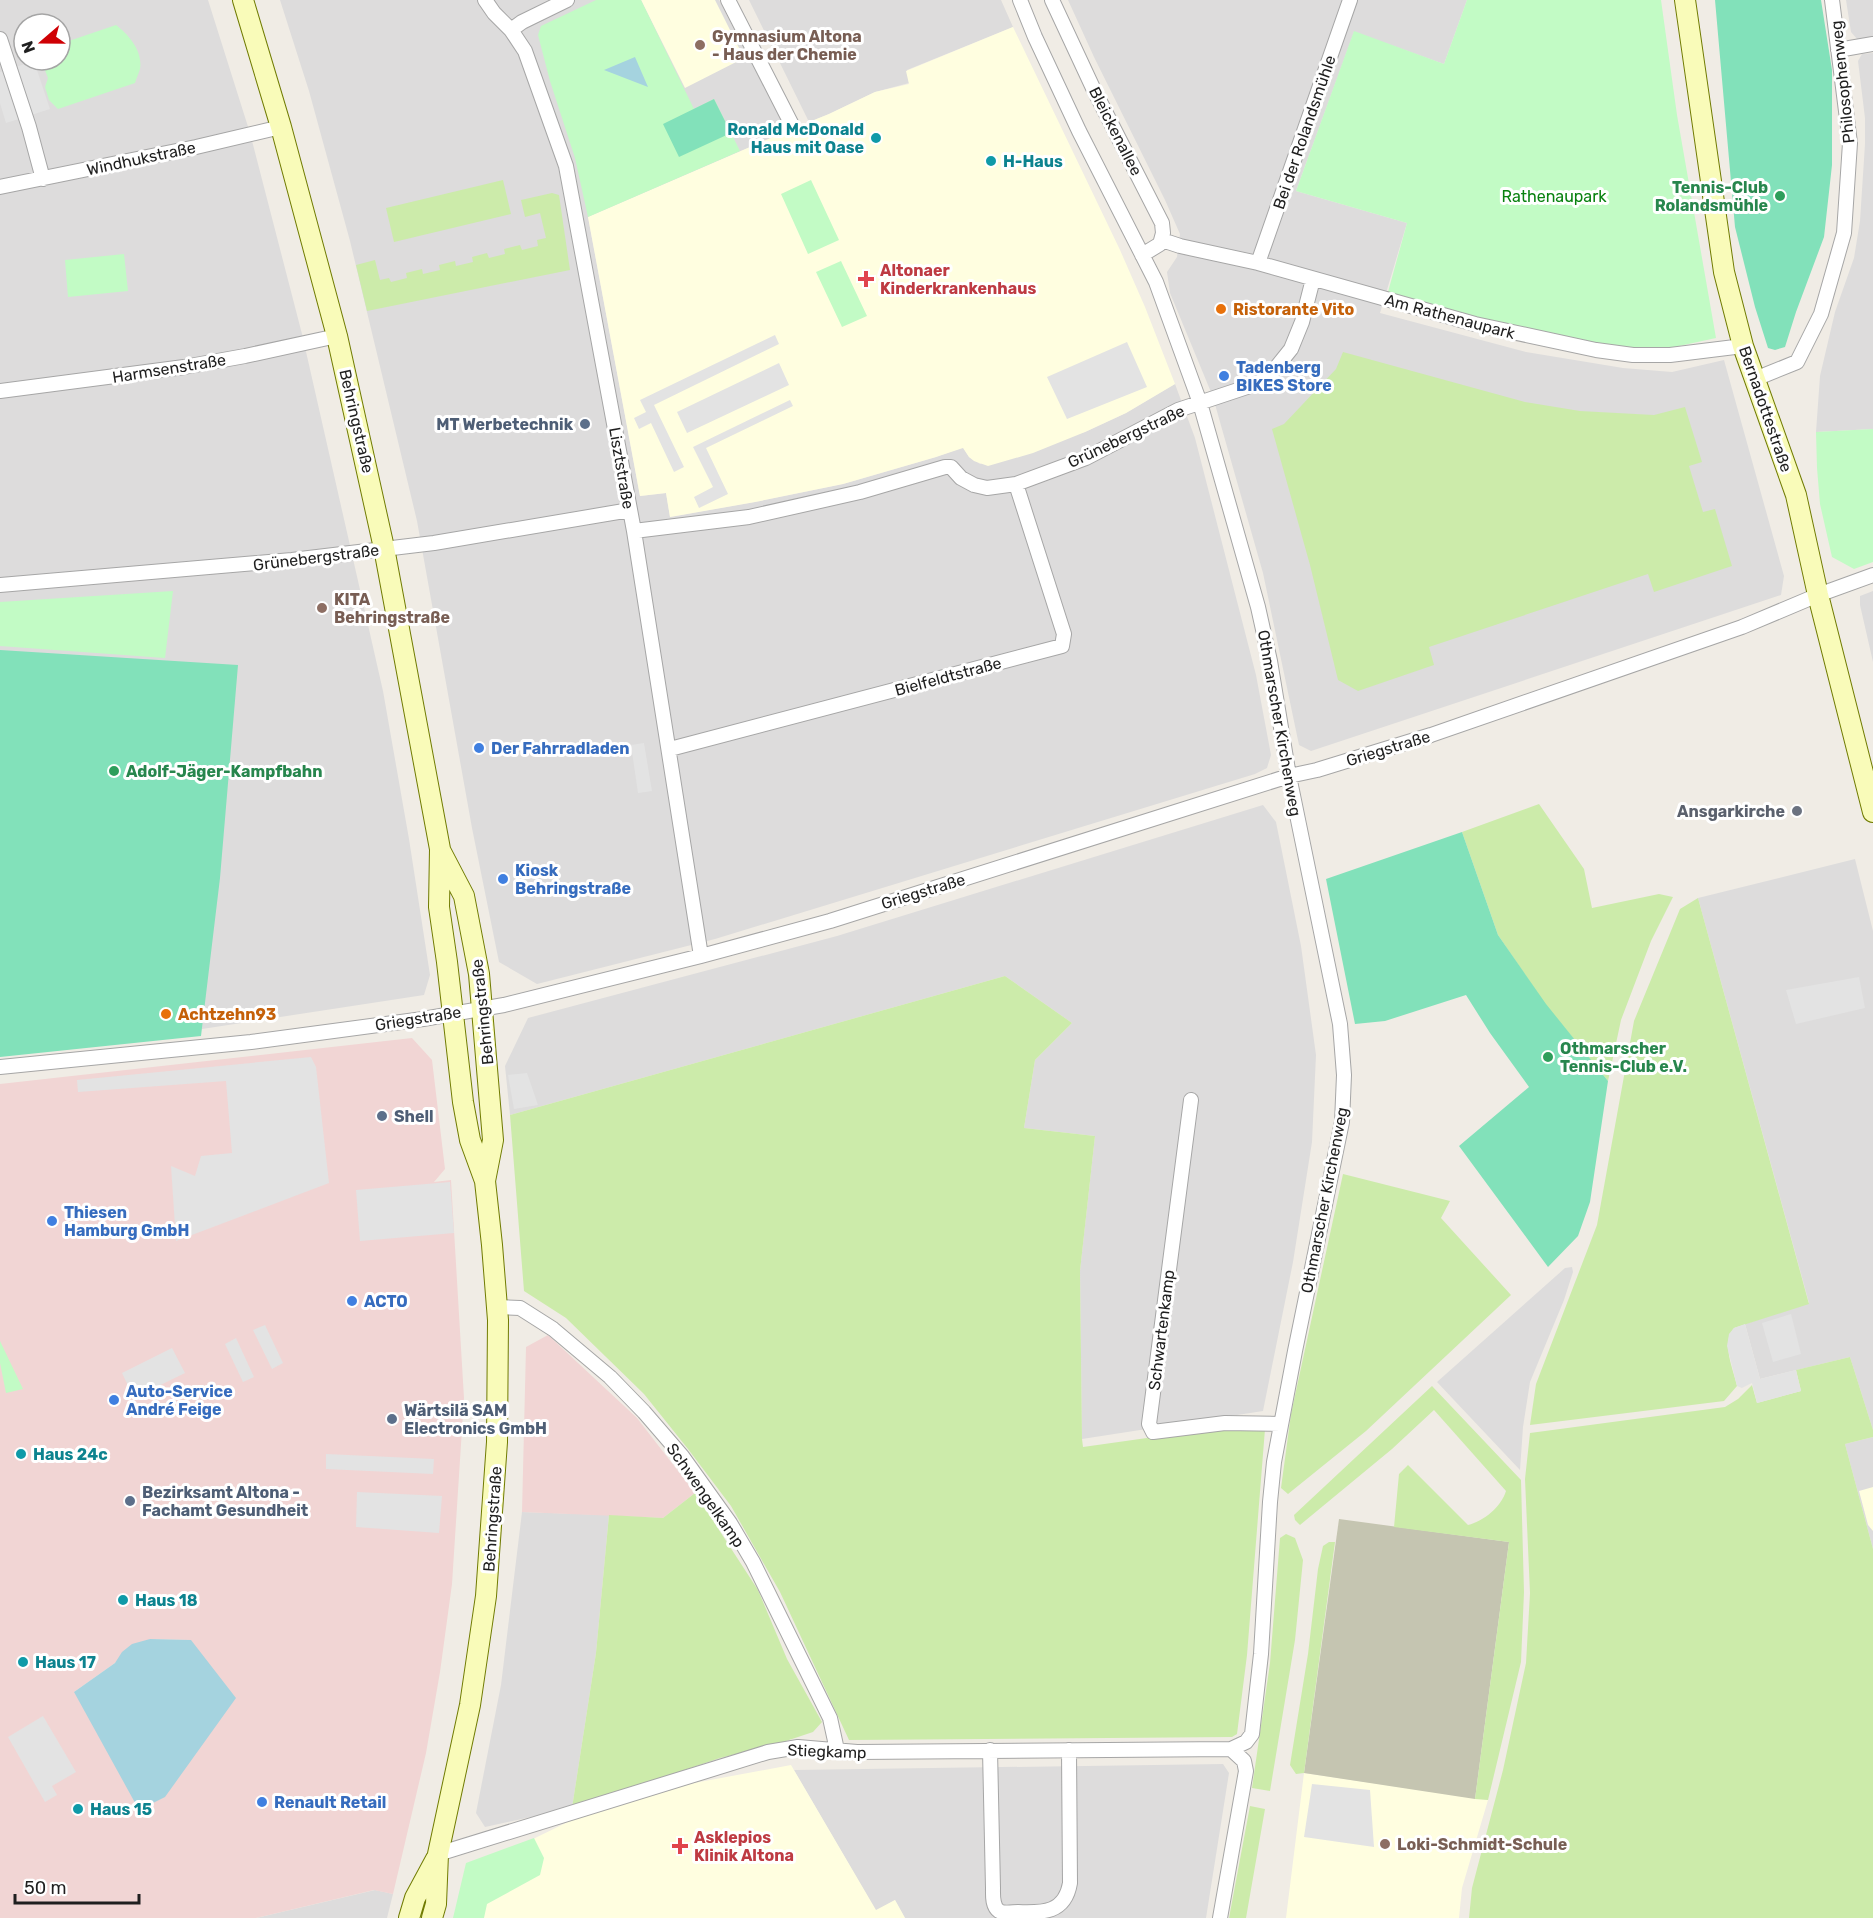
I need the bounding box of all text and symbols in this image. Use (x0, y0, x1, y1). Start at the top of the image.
north arrow (12, 12, 72, 72)
street label: Philosophenweg (1827, 20, 1858, 144)
place label: Gymnasium Altona - Haus der Chemie (712, 27, 862, 64)
text: N (17, 38, 39, 56)
marker: Gymnasium Altona - Haus der Chemie (693, 38, 707, 52)
street label: Bei der Rolandsmühle (1269, 53, 1340, 212)
street label: Bleickenallee (1085, 84, 1146, 179)
place label: Ronald McDonald Haus mit Oase (727, 120, 864, 157)
marker: Ronald McDonald Haus mit Oase (869, 131, 883, 145)
street label: Windhukstraße (85, 138, 197, 179)
place label: H-Haus (1003, 152, 1063, 171)
marker: H-Haus (984, 154, 998, 168)
place label: Tennis-Club Rolandsmühle (1655, 178, 1768, 215)
park label: Rathenaupark (1501, 187, 1607, 206)
marker: Tennis-Club Rolandsmühle (1773, 189, 1787, 203)
place label: Altonaer Kinderkrankenhaus (880, 261, 1036, 298)
marker: Altonaer Kinderkrankenhaus (857, 270, 875, 288)
street label: Am Rathenaupark (1383, 290, 1518, 343)
place label: Ristorante Vito (1233, 300, 1354, 319)
marker: Ristorante Vito (1214, 302, 1228, 316)
street label: Bernadottestraße (1735, 344, 1796, 475)
street label: Harmsenstraße (111, 350, 227, 387)
place label: Tadenberg BIKES Store (1236, 358, 1332, 395)
street label: Behringstraße (335, 367, 378, 475)
marker: Tadenberg BIKES Store (1217, 369, 1231, 383)
street label: Grünebergstraße (1065, 401, 1188, 472)
place label: MT Werbetechnik (436, 415, 574, 434)
marker: MT Werbetechnik (578, 417, 592, 431)
street label: Lisztstraße (605, 426, 638, 511)
street label: Grünebergstraße (252, 540, 380, 575)
place label: KITA Behringstraße (334, 590, 450, 627)
marker: KITA Behringstraße (315, 601, 329, 615)
street label: Othmarscher Kirchenweg (1254, 628, 1305, 818)
street label: Bielfeldtstraße (893, 653, 1004, 700)
street label: Griegstraße (1344, 727, 1433, 770)
place label: Der Fahrradladen (491, 739, 630, 758)
marker: Der Fahrradladen (472, 741, 486, 755)
place label: Adolf-Jäger-Kampfbahn (126, 762, 323, 781)
marker: Adolf-Jäger-Kampfbahn (107, 764, 121, 778)
place label: Ansgarkirche (1677, 802, 1785, 821)
marker: Ansgarkirche (1790, 804, 1804, 818)
place label: Kiosk Behringstraße (515, 861, 631, 898)
street label: Griegstraße (879, 870, 968, 913)
marker: Kiosk Behringstraße (496, 872, 510, 886)
street label: Behringstraße (467, 958, 497, 1066)
street label: Griegstraße (374, 1002, 463, 1035)
place label: Achtzehn93 (178, 1005, 276, 1024)
marker: Achtzehn93 (159, 1007, 173, 1021)
place label: Othmarscher Tennis-Club e.V. (1560, 1039, 1687, 1076)
marker: Othmarscher Tennis-Club e.V. (1541, 1050, 1555, 1064)
street label: Othmarscher Kirchenweg (1297, 1106, 1352, 1295)
place label: Shell (394, 1107, 434, 1126)
marker: Shell (375, 1109, 389, 1123)
place label: Thiesen Hamburg GmbH (64, 1203, 189, 1240)
marker: Thiesen Hamburg GmbH (45, 1214, 59, 1228)
street label: Schwartenkamp (1145, 1269, 1178, 1392)
place label: ACTO (364, 1292, 408, 1311)
marker: ACTO (345, 1294, 359, 1308)
place label: Auto-Service André Feige (126, 1382, 233, 1419)
marker: Auto-Service André Feige (107, 1393, 121, 1407)
place label: Wärtsilä SAM Electronics GmbH (404, 1401, 547, 1438)
marker: Wärtsilä SAM Electronics GmbH (385, 1412, 399, 1426)
street label: Schwengelkamp (663, 1440, 749, 1551)
place label: Haus 24c (33, 1445, 108, 1464)
marker: Haus 24c (14, 1447, 28, 1461)
street label: Behringstraße (479, 1465, 506, 1573)
place label: Bezirksamt Altona - Fachamt Gesundheit (142, 1483, 309, 1520)
marker: Bezirksamt Altona - Fachamt Gesundheit (123, 1494, 137, 1508)
place label: Haus 18 (135, 1591, 198, 1610)
marker: Haus 18 (116, 1593, 130, 1607)
place label: Haus 17 (35, 1653, 96, 1672)
marker: Haus 17 (16, 1655, 30, 1669)
street label: Stiegkamp (787, 1741, 867, 1762)
place label: Renault Retail (274, 1793, 386, 1812)
marker: Renault Retail (255, 1795, 269, 1809)
place label: Haus 15 (90, 1800, 152, 1819)
marker: Haus 15 (71, 1802, 85, 1816)
place label: Asklepios Klinik Altona (694, 1828, 794, 1865)
place label: Loki-Schmidt-Schule (1397, 1835, 1567, 1854)
marker: Asklepios Klinik Altona (671, 1837, 689, 1855)
marker: Loki-Schmidt-Schule (1378, 1837, 1392, 1851)
scale bar (15, 1867, 140, 1905)
text: 50 m (24, 1877, 67, 1899)

